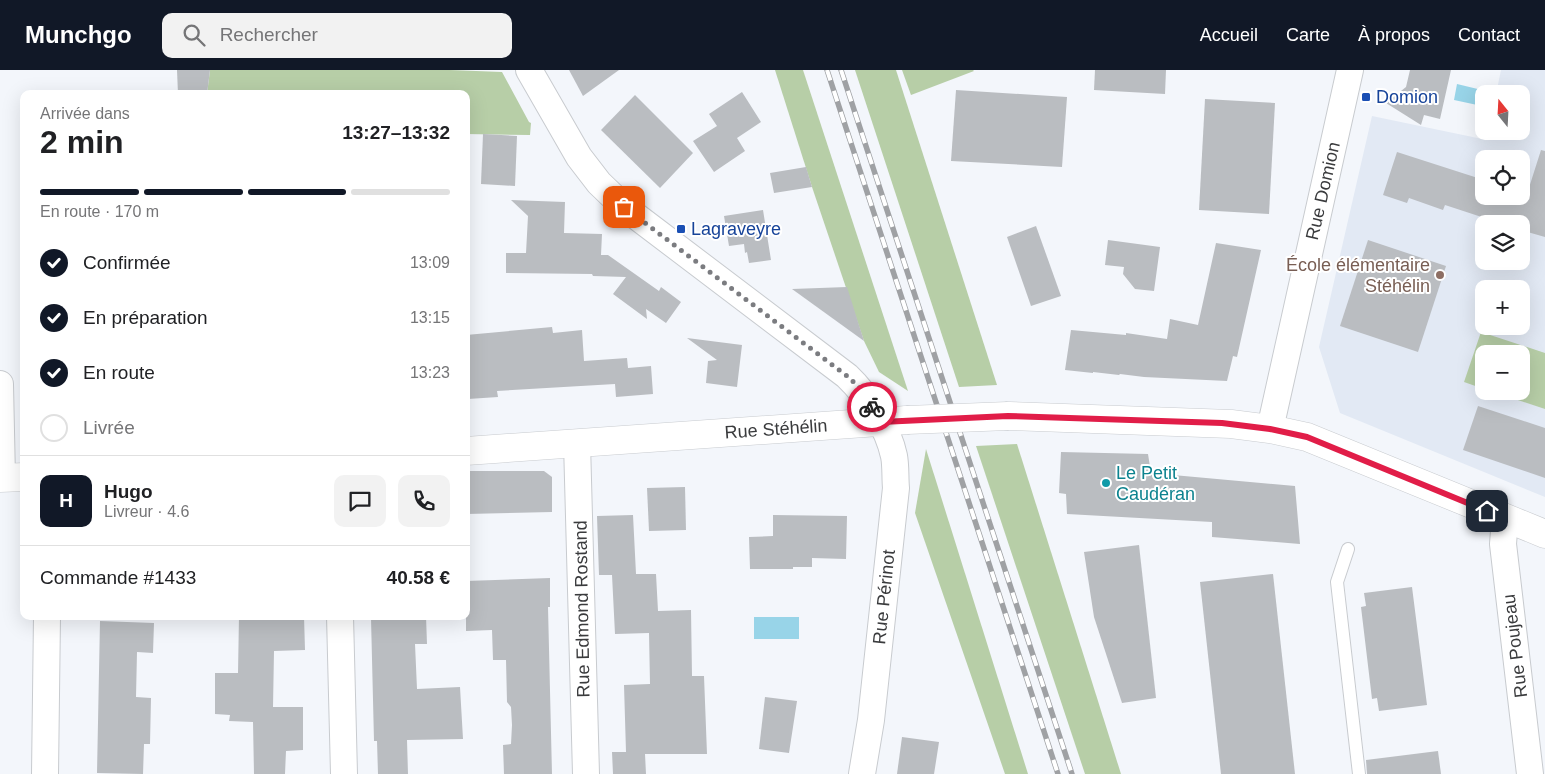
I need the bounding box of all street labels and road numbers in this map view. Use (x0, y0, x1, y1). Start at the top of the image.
street label: Rue Domion (1302, 140, 1344, 242)
street label: Rue Stéhélin (724, 415, 828, 443)
street label: Rue Edmond Rostand (570, 520, 594, 698)
street label: Rue Périnot (869, 549, 899, 645)
street label: Rue Poujeau (1499, 593, 1531, 699)

